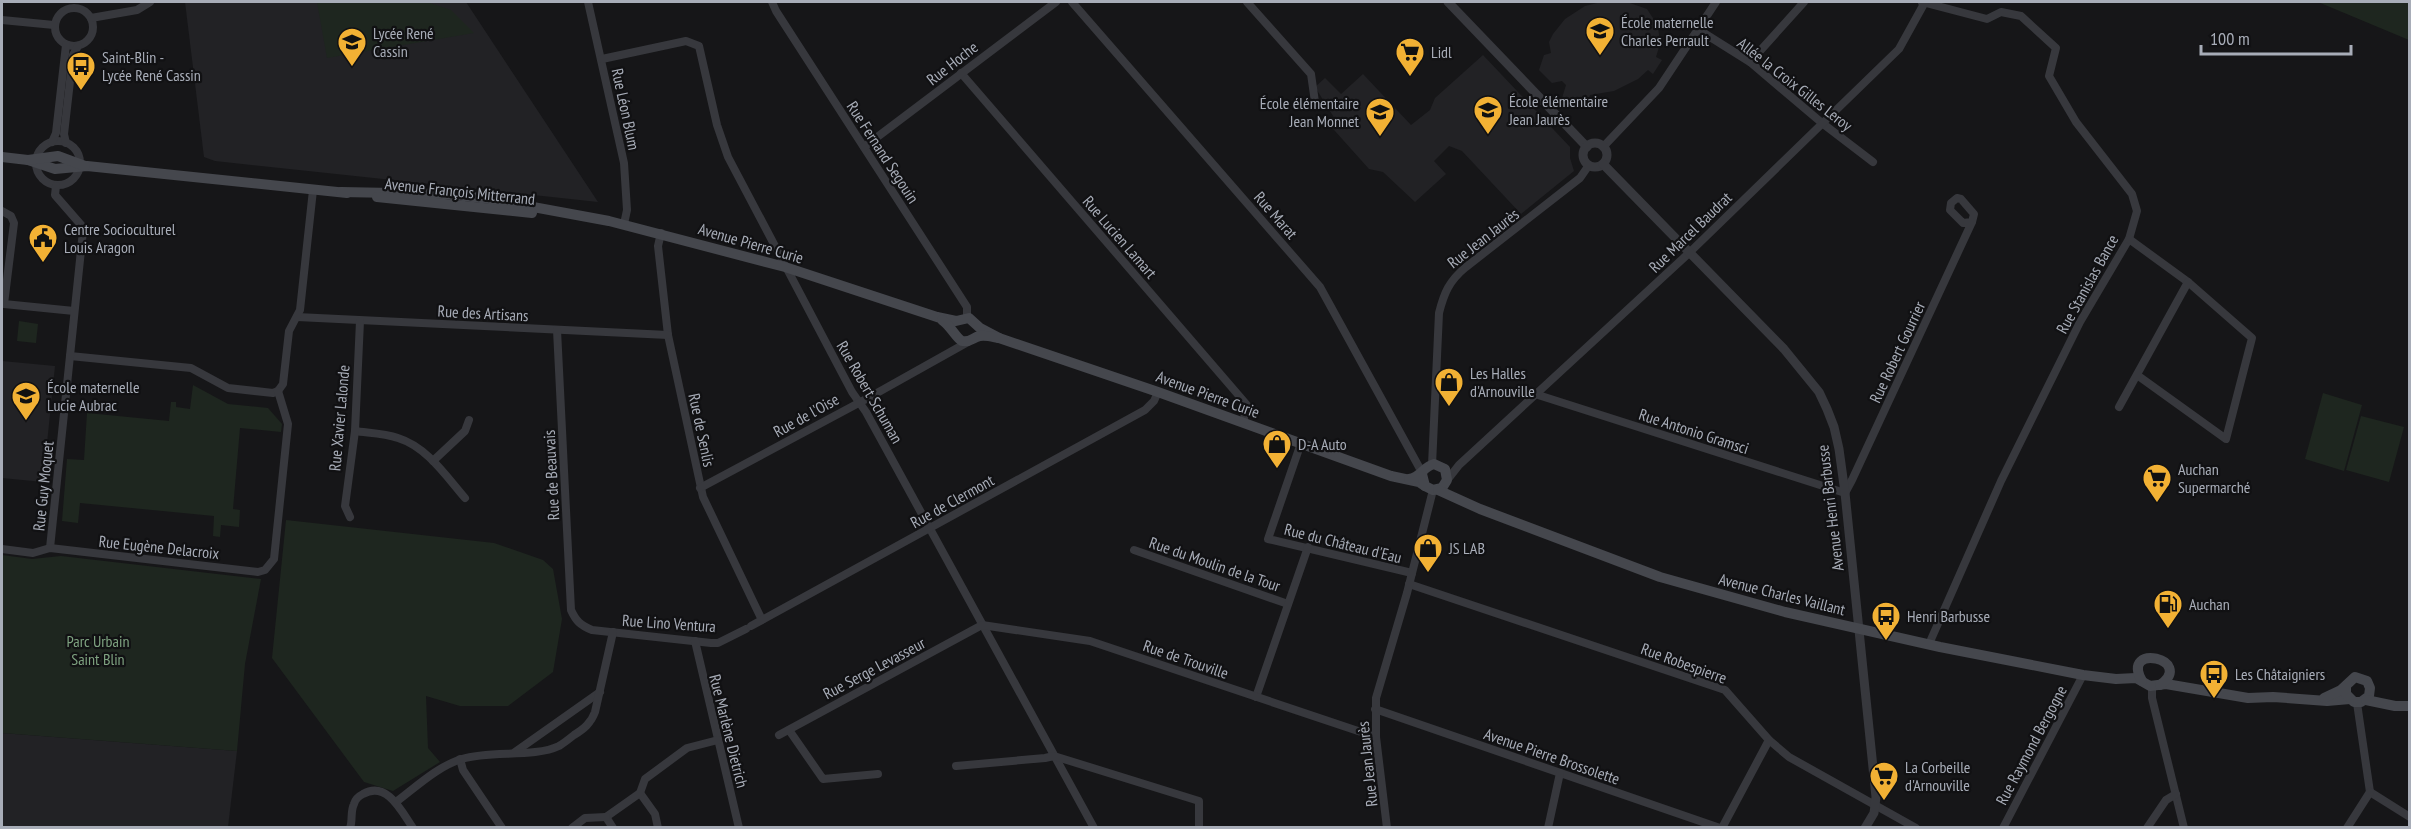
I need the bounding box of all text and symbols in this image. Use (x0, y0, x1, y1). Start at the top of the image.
place label: École maternelle Charles Perrault (1621, 12, 1714, 50)
school or university icon: École maternelle Charles Perrault (1584, 15, 1616, 57)
scale bar (2201, 18, 2351, 56)
place label: Lycée René Cassin (373, 23, 434, 61)
school or university icon: Lycée René Cassin (336, 26, 368, 68)
text: 100 m (2210, 27, 2250, 50)
street label: Allée la Croix Gilles Leroy (1734, 33, 1856, 135)
supermarket icon: Lidl (1394, 36, 1426, 78)
street label: Rue Hoche (922, 37, 982, 89)
place label: Lidl (1431, 42, 1452, 62)
place label: Saint-Blin - Lycée René Cassin (102, 47, 201, 85)
bus stop icon: Saint-Blin - Lycée René Cassin (65, 50, 97, 92)
street label: Rue Léon Blum (608, 66, 644, 152)
place label: École élémentaire Jean Jaurès (1508, 91, 1608, 129)
place label: École élémentaire Jean Monnet (1260, 93, 1360, 131)
school or university icon: École élémentaire Jean Jaurès (1472, 94, 1504, 136)
school or university icon: École élémentaire Jean Monnet (1364, 96, 1396, 138)
street label: Rue Fernand Segouin (843, 97, 923, 207)
street label: Avenue François Mitterrand (384, 173, 536, 209)
street label: Rue Marat (1250, 187, 1302, 243)
street label: Rue Marcel Baudrat (1644, 187, 1736, 277)
street label: Rue Lucien Lamart (1079, 192, 1162, 283)
street label: Rue Jean Jaurès (1443, 204, 1523, 272)
street label: Avenue Pierre Curie (696, 218, 806, 268)
place label: Centre Socioculturel Louis Aragon (64, 219, 176, 257)
public building icon: Centre Socioculturel Louis Aragon (27, 222, 59, 264)
street label: Rue Stanislas Bance (2052, 231, 2122, 337)
street label: Rue Robert Gourrier (1865, 298, 1929, 406)
street label: Rue des Artisans (437, 301, 529, 325)
street label: Rue Robert Schuman (833, 337, 907, 447)
place label: Les Halles d'Arnouville (1470, 363, 1535, 401)
street label: Rue Xavier Lalonde (324, 364, 354, 472)
street label: Avenue Pierre Curie (1154, 366, 1262, 422)
shop icon: Les Halles d'Arnouville (1433, 366, 1465, 408)
place label: École maternelle Lucie Aubrac (47, 377, 140, 415)
school or university icon: École maternelle Lucie Aubrac (10, 380, 42, 422)
street label: Rue de l'Oise (770, 389, 842, 441)
street label: Rue de Senlis (684, 391, 720, 469)
street label: Rue Antonio Gramsci (1636, 404, 1752, 458)
shop icon: D-A Auto (1261, 428, 1293, 470)
street label: Rue de Beauvais (539, 429, 563, 521)
place label: D-A Auto (1298, 434, 1347, 454)
street label: Rue Guy Moquet (28, 439, 58, 532)
street label: Avenue Henri Barbusse (1812, 444, 1848, 572)
place label: Auchan Supermarché (2178, 459, 2250, 497)
supermarket icon: Auchan Supermarché (2141, 462, 2173, 504)
street label: Rue de Clermont (907, 470, 998, 532)
street label: Rue du Château d'Eau (1282, 519, 1404, 567)
street label: Rue Eugène Delacroix (98, 531, 221, 563)
street label: Rue du Moulin de la Tour (1147, 532, 1284, 596)
shop icon: JS LAB (1412, 532, 1444, 574)
place label: JS LAB (1448, 538, 1485, 558)
street label: Avenue Charles Vaillant (1717, 569, 1848, 620)
fuel station icon: Auchan (2152, 588, 2184, 630)
place label: Auchan (2189, 594, 2230, 614)
bus stop icon: Henri Barbusse (1870, 600, 1902, 642)
place label: Henri Barbusse (1907, 606, 1990, 626)
street label: Rue Lino Ventura (621, 610, 717, 636)
park label: Parc Urbain Saint Blin (67, 631, 129, 669)
street label: Rue Serge Levasseur (819, 632, 929, 703)
street label: Rue de Trouville (1141, 635, 1231, 683)
street label: Rue Robespierre (1638, 638, 1730, 688)
bus stop icon: Les Châtaigniers (2198, 658, 2230, 700)
place label: Les Châtaigniers (2235, 664, 2325, 684)
street label: Rue Marlène Dietrich (705, 672, 753, 790)
street label: Rue Raymond Bergogne (1991, 682, 2071, 808)
street label: Rue Jean Jaurès (1353, 720, 1381, 808)
street label: Avenue Pierre Brossolette (1482, 723, 1622, 789)
place label: La Corbeille d'Arnouville (1905, 757, 1970, 795)
supermarket icon: La Corbeille d'Arnouville (1868, 760, 1900, 802)

